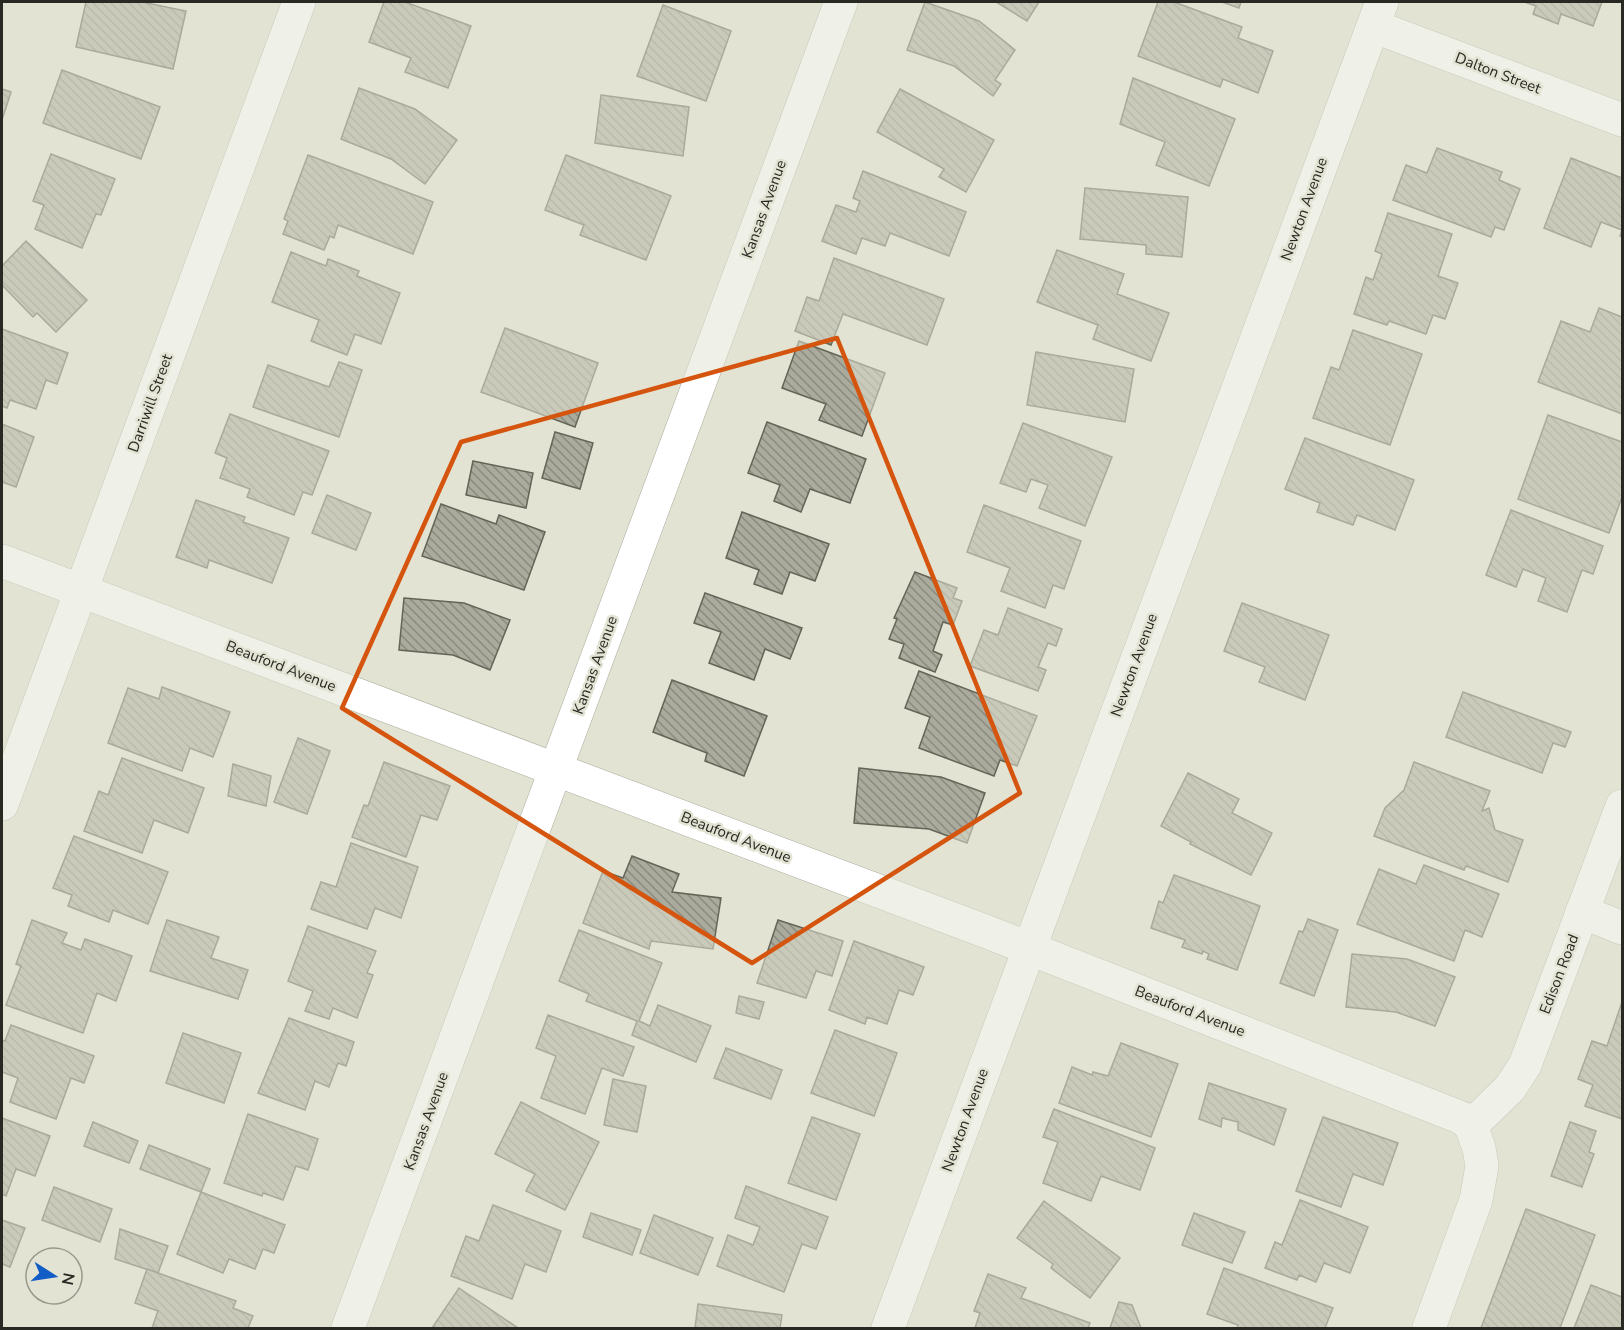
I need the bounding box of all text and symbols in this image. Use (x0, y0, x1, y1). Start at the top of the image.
street label: Dalton Street (1452, 47, 1544, 99)
street label: Newton Avenue (1276, 154, 1332, 263)
street label: Kansas Avenue (737, 157, 791, 261)
street label: Darriwill Street (123, 350, 177, 455)
street label: Newton Avenue (1106, 610, 1162, 719)
street label: Kansas Avenue (568, 613, 622, 717)
street label: Beauford Avenue (223, 636, 339, 696)
street label: Beauford Avenue (678, 807, 794, 867)
street label: Edison Road (1535, 931, 1583, 1017)
street label: Beauford Avenue (1132, 981, 1248, 1041)
street label: Newton Avenue (937, 1065, 993, 1174)
street label: Kansas Avenue (399, 1069, 453, 1173)
north arrow (24, 1246, 84, 1306)
text: N (56, 1271, 80, 1287)

